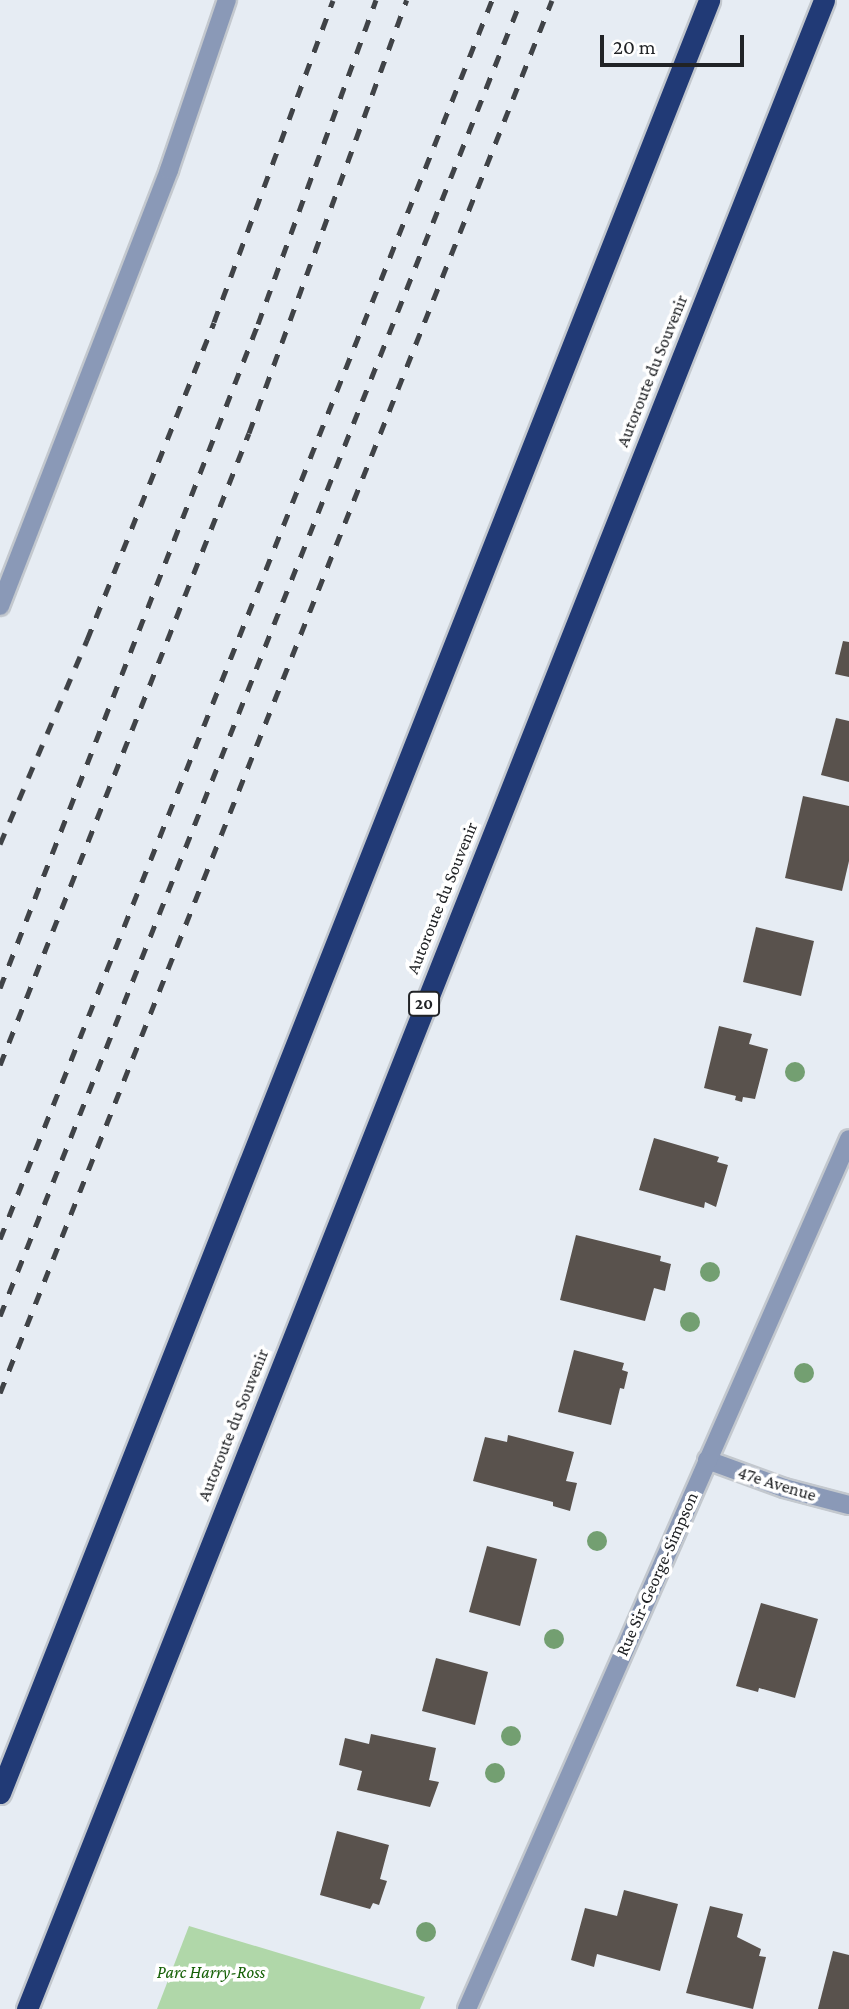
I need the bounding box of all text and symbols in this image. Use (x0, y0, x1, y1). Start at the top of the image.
scale bar (604, 21, 748, 65)
text: 20 m (613, 35, 656, 59)
street label: Autoroute du Souvenir (612, 292, 692, 450)
street label: Autoroute du Souvenir (402, 819, 482, 977)
road number: 20 (406, 992, 442, 1016)
street label: Autoroute du Souvenir (193, 1346, 273, 1504)
street label: 47e Avenue (735, 1462, 819, 1506)
street label: Rue Sir-George-Simpson (611, 1489, 703, 1659)
park label: Parc Harry-Ross (157, 1961, 265, 1983)

